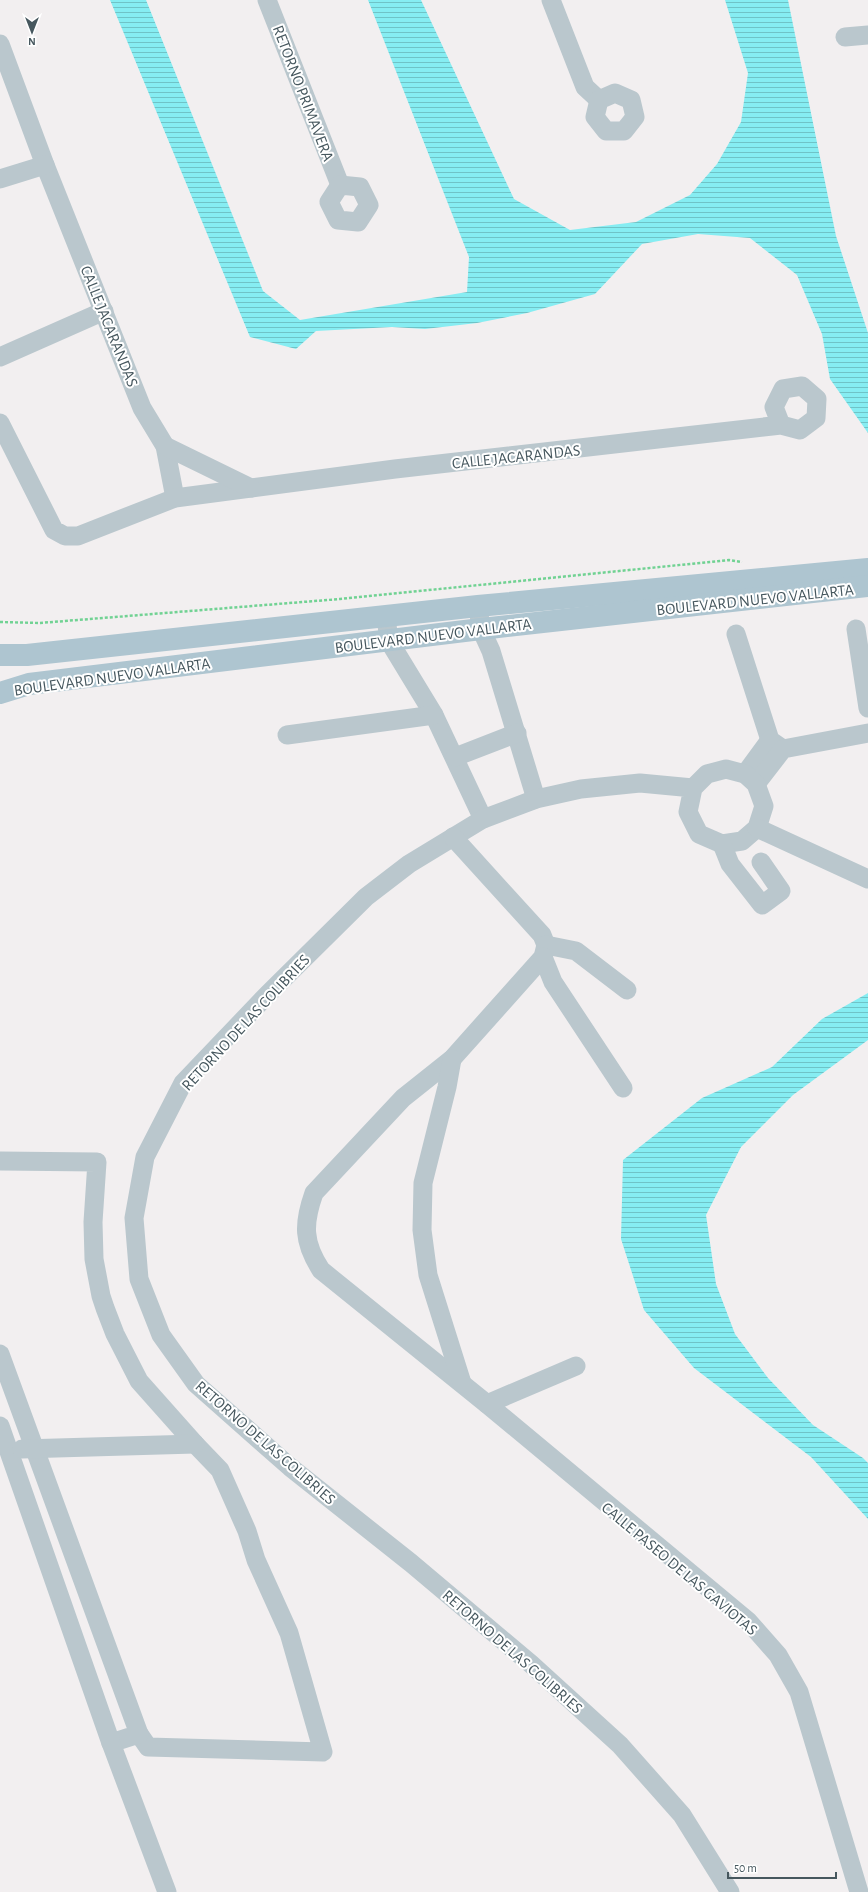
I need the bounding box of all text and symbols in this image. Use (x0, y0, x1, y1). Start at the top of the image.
north arrow (12, 12, 52, 52)
street label: RETORNO PRIMAVERA (270, 23, 336, 164)
text: N (28, 36, 36, 47)
street label: CALLE JACARANDAS (78, 264, 141, 389)
street label: CALLE JACARANDAS (451, 442, 581, 472)
street label: BOULEVARD NUEVO VALLARTA (656, 582, 854, 618)
street label: BOULEVARD NUEVO VALLARTA (334, 616, 532, 656)
street label: BOULEVARD NUEVO VALLARTA (13, 655, 211, 699)
street label: RETORNO DE LAS COLIBRIES (179, 952, 313, 1094)
street label: RETORNO DE LAS COLIBRIES (192, 1378, 338, 1508)
street label: CALLE PASEO DE LAS GAVIOTAS (599, 1499, 760, 1638)
street label: RETORNO DE LAS COLIBRIES (439, 1587, 585, 1717)
scale bar (728, 1854, 836, 1880)
text: 50 m (734, 1862, 757, 1874)

